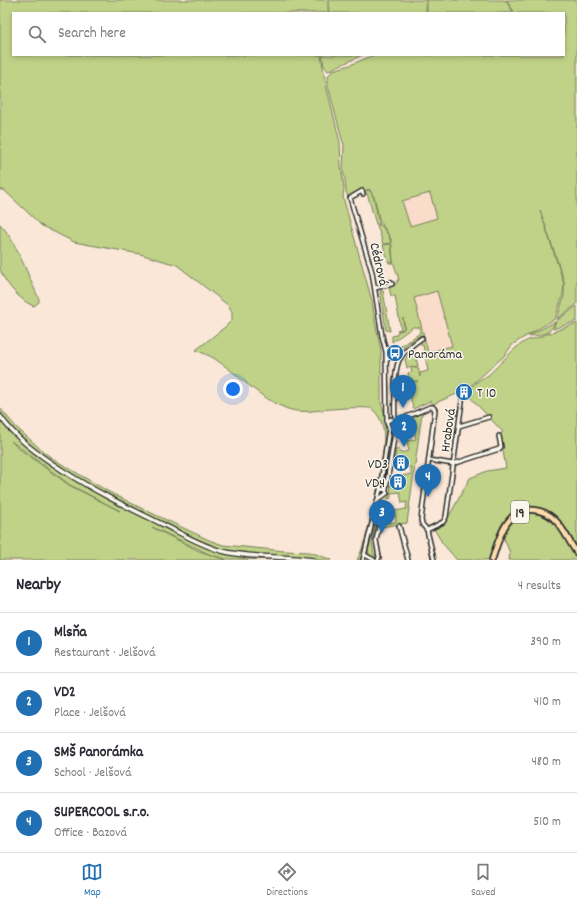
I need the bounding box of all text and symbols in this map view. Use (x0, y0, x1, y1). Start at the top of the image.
search box (12, 12, 565, 56)
icon: search (26, 23, 48, 45)
text: Search here (58, 23, 126, 45)
street label: Cédrová (363, 241, 393, 288)
bus stop icon: Panoráma (385, 343, 405, 363)
place label: Panoráma (408, 345, 462, 365)
pin: 1 (390, 375, 416, 408)
your location (223, 379, 243, 399)
building icon: T 10 (454, 382, 474, 402)
place label: T 10 (477, 384, 497, 404)
street label: Hrabová (436, 407, 462, 453)
pin: 2 (391, 414, 417, 447)
building icon: VD3 (391, 453, 411, 473)
place label: VD3 (368, 455, 388, 475)
pin: 4 (415, 464, 441, 497)
building icon: VD4 (388, 472, 408, 492)
place label: VD4 (365, 474, 385, 494)
pin: 3 (369, 500, 395, 533)
road number: 19 (511, 501, 529, 523)
text: Nearby (16, 574, 60, 598)
text: 4 results (518, 577, 561, 596)
text: Mlsňa (54, 622, 87, 644)
text: 1 (28, 633, 30, 652)
text: 390 m (530, 633, 561, 652)
text: Restaurant · Jelšová (54, 644, 156, 663)
text: VD2 (54, 682, 76, 704)
text: 2 (26, 693, 32, 712)
text: 410 m (534, 693, 561, 712)
text: Place · Jelšová (54, 704, 126, 723)
text: SMŠ Panorámka (54, 742, 143, 764)
text: 3 (26, 753, 32, 772)
text: 480 m (531, 753, 561, 772)
text: School · Jelšová (54, 764, 131, 783)
text: SUPERCOOL s.r.o. (54, 802, 149, 824)
text: 4 (26, 813, 32, 832)
text: 510 m (533, 813, 561, 832)
text: Office · Bazová (54, 824, 127, 843)
tab: Map (81, 861, 103, 901)
tab: Directions (266, 861, 308, 901)
tab: Saved (471, 861, 496, 901)

